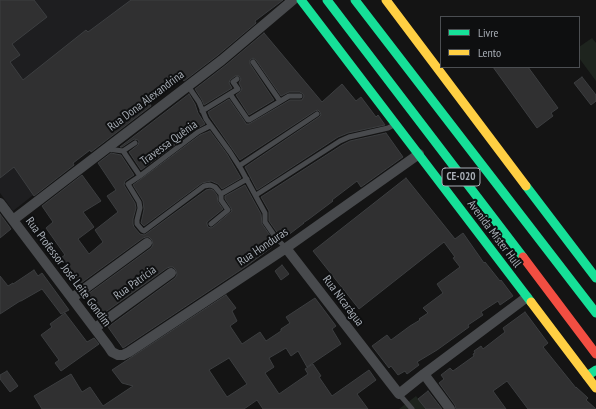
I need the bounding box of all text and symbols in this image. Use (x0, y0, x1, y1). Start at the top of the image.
legend (440, 16, 580, 68)
text: Livre (478, 25, 498, 40)
text: Lento (478, 45, 501, 60)
street label: Rua Dona Alexandrina (105, 68, 187, 134)
street label: Travessa Quênia (138, 118, 200, 168)
road number: CE-020 (442, 168, 480, 186)
street label: Avenida Mister Hull (464, 197, 524, 271)
street label: Rua Professor José Leite Gondim (22, 215, 114, 329)
street label: Rua Honduras (235, 225, 291, 269)
street label: Rua Patrícia (111, 263, 159, 303)
street label: Rua Nicarágua (319, 273, 367, 329)

